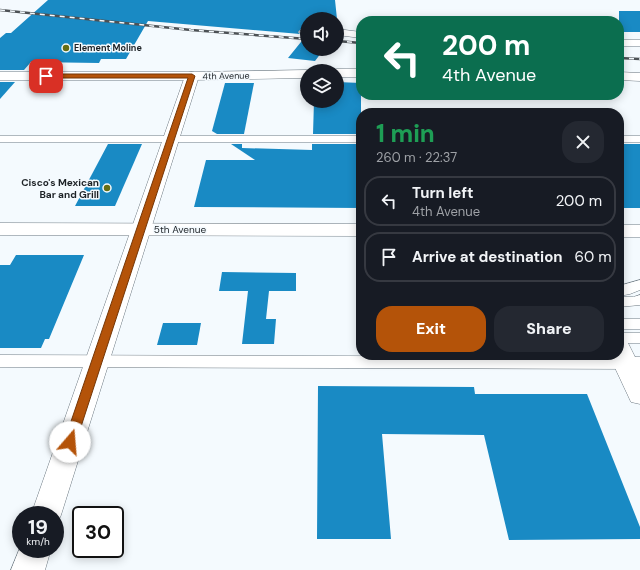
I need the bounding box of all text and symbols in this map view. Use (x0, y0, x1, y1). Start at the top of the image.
map controls (300, 12, 344, 108)
button: sound (300, 12, 344, 56)
text: 200 m (442, 27, 530, 64)
icon: left (376, 32, 428, 84)
place label: Element Moline (74, 42, 142, 54)
marker: Element Moline (61, 43, 71, 53)
pin (29, 59, 63, 93)
text: 4th Avenue (442, 63, 536, 87)
button: layers (300, 64, 344, 108)
icon: arrive (35, 65, 57, 87)
street label: 4th Avenue (202, 70, 250, 82)
text: 1 min (376, 118, 435, 149)
button: close (562, 121, 604, 163)
text: 260 m · 22:37 (376, 149, 457, 166)
place label: Cisco's Mexican Bar and Grill (21, 176, 99, 201)
marker: Cisco's Mexican Bar and Grill (102, 183, 112, 193)
text: Turn left (412, 183, 473, 203)
icon: left (378, 190, 400, 212)
text: 200 m (556, 191, 602, 211)
text: 4th Avenue (412, 203, 480, 220)
street label: 5th Avenue (154, 223, 207, 236)
icon: arrive (378, 246, 400, 268)
text: Arrive at destination (412, 247, 563, 267)
text: 60 m (575, 247, 612, 267)
button: Exit (376, 306, 486, 352)
button: Share (494, 306, 604, 352)
position arrow (49, 421, 91, 463)
speed limit sign: 30 (72, 506, 124, 558)
text: 19 (28, 514, 48, 540)
text: km/h (26, 535, 50, 548)

